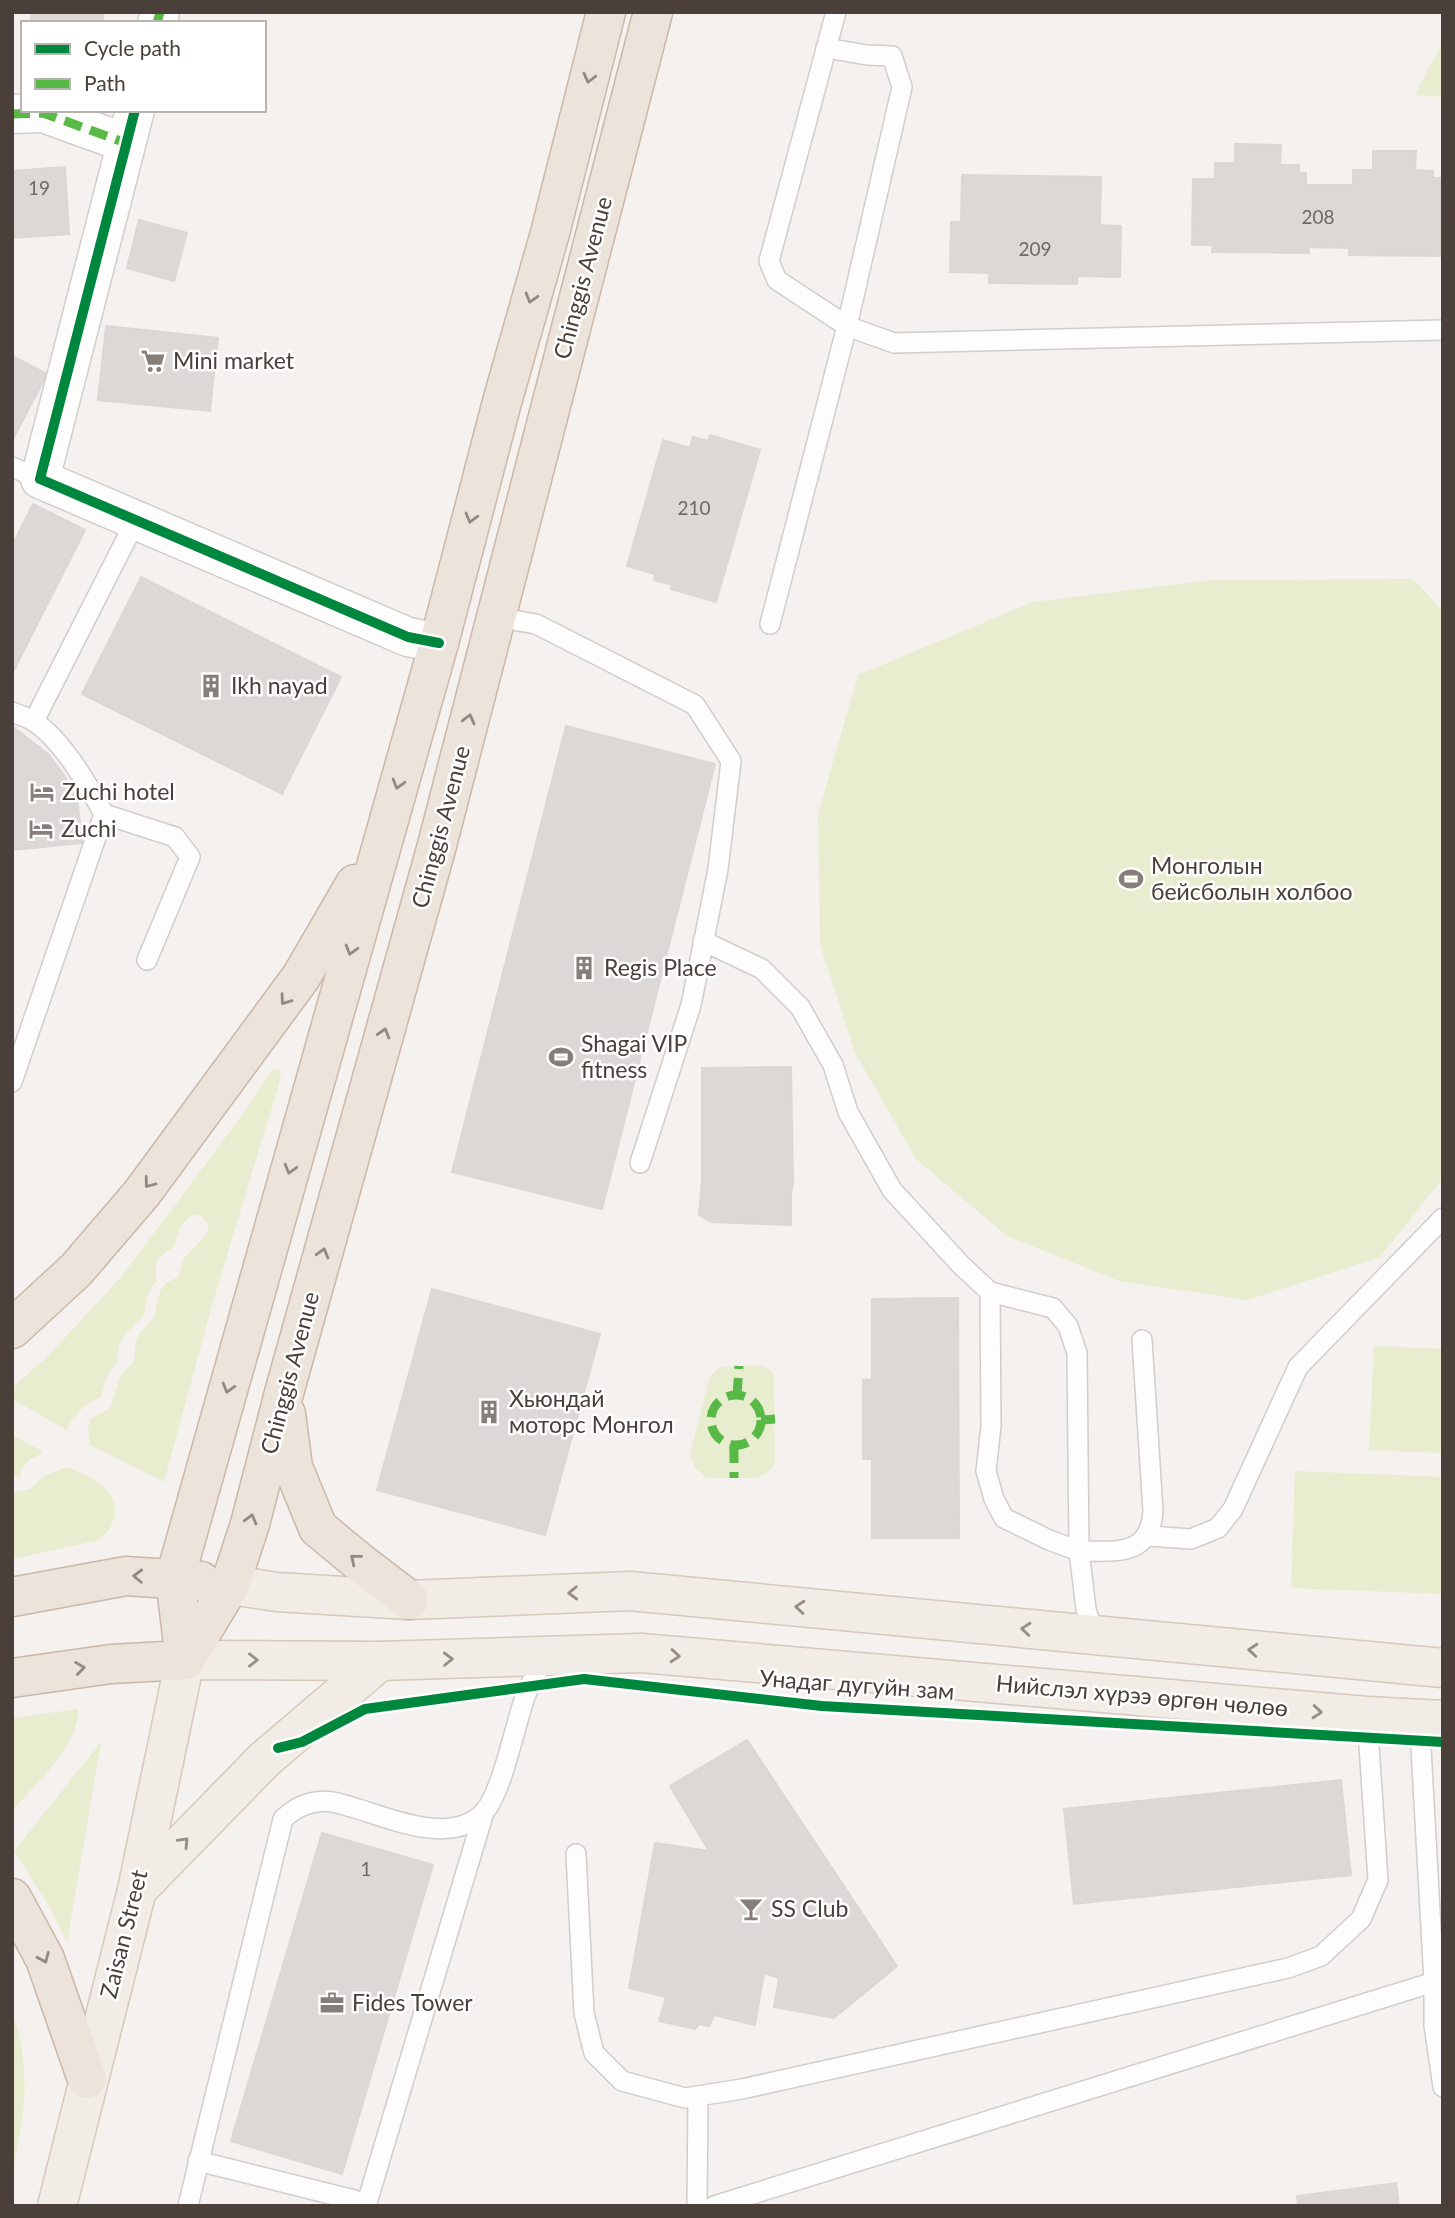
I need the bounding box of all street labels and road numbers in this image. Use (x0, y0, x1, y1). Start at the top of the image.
street label: Chinggis Avenue (547, 193, 617, 362)
street label: Chinggis Avenue (405, 742, 475, 911)
street label: Chinggis Avenue (254, 1288, 324, 1457)
street label: Унадаг дугуйн зам (759, 1663, 955, 1705)
street label: Нийслэл хүрээ өргөн чөлөө (995, 1668, 1289, 1722)
street label: Zaisan Street (94, 1866, 153, 2001)

